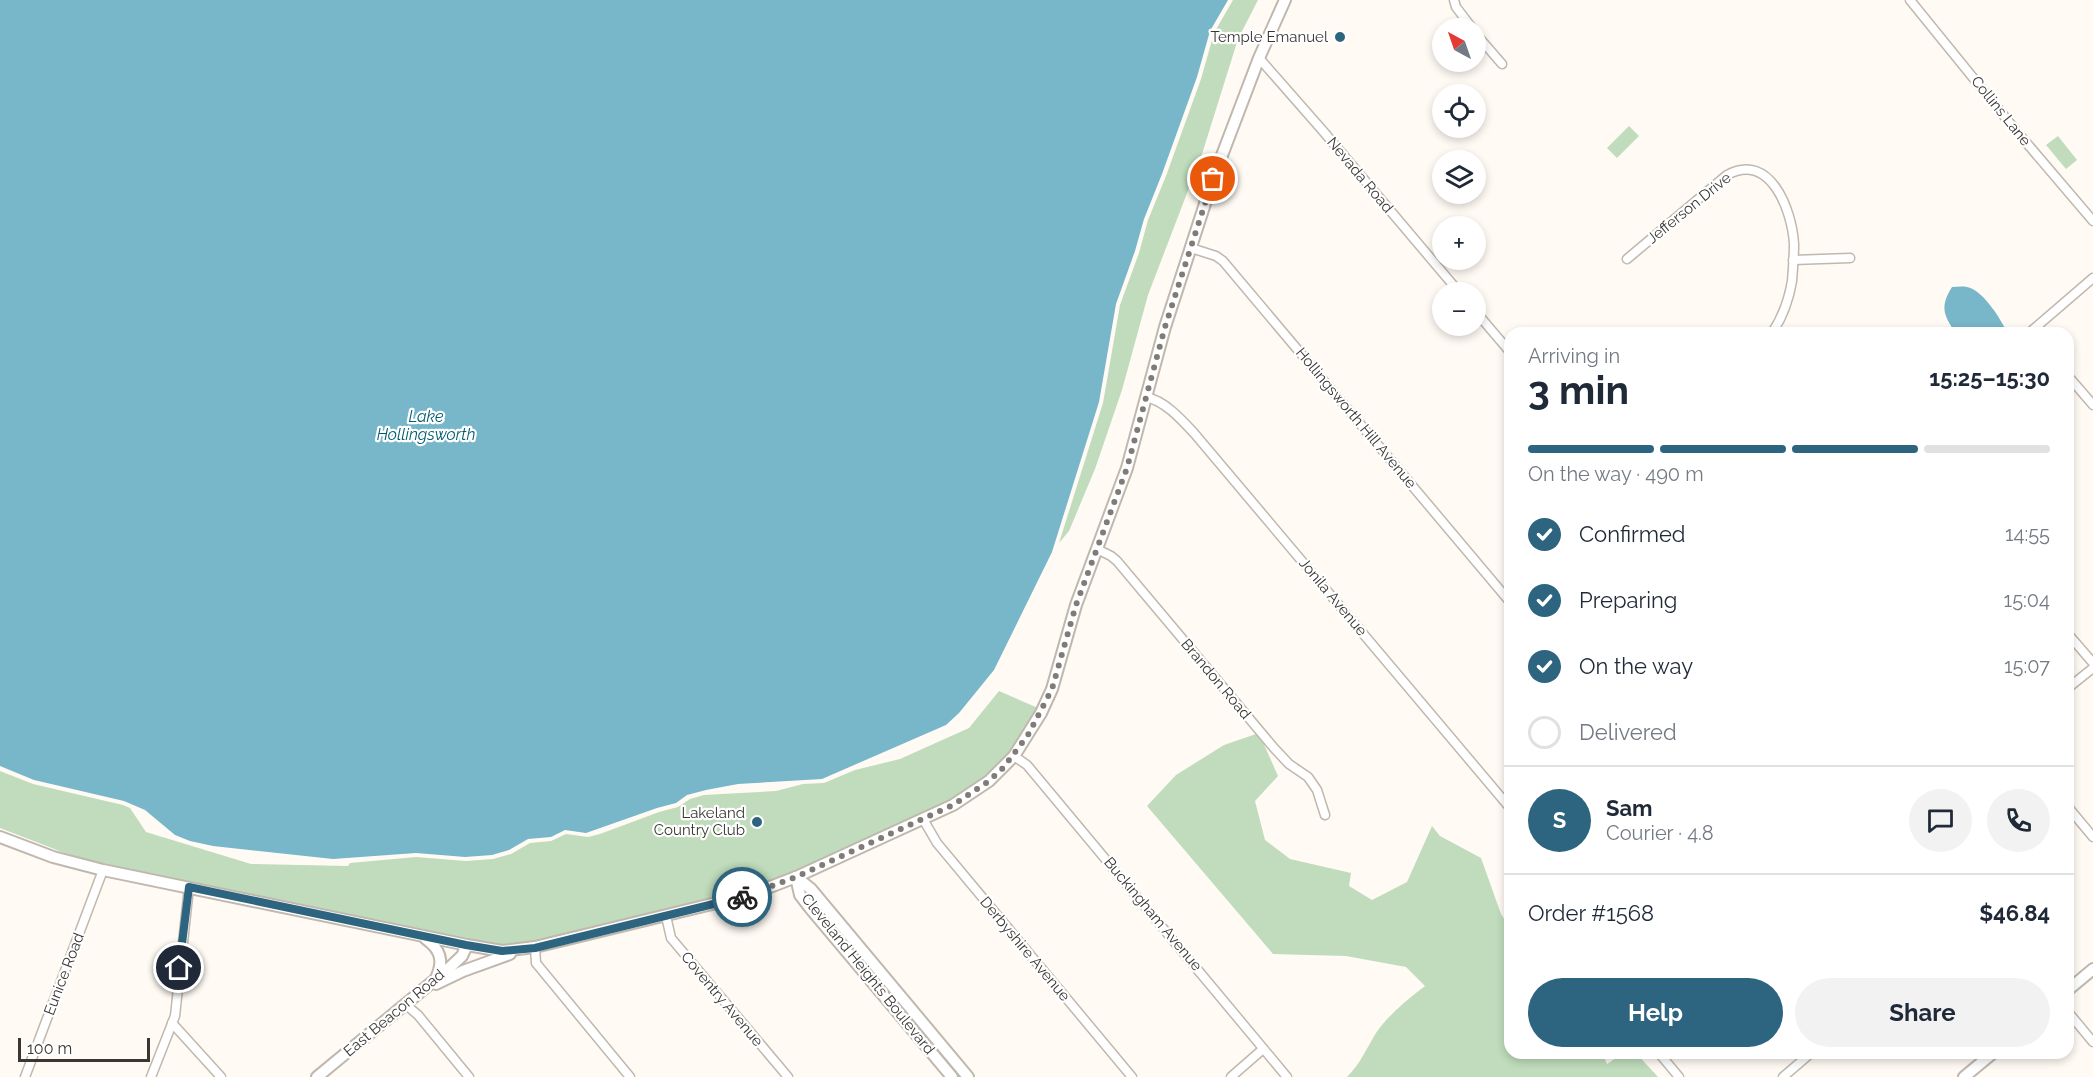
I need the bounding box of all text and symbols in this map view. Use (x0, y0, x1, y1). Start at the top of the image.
north arrow (1432, 18, 1486, 72)
map controls (1432, 18, 1486, 336)
place label: Temple Emanuel (1210, 28, 1329, 46)
marker: Temple Emanuel (1333, 30, 1347, 44)
street label: Collins Lane (1967, 72, 2035, 150)
button: locate (1432, 84, 1486, 138)
street label: Nevada Road (1323, 133, 1397, 217)
button: layers (1432, 150, 1486, 204)
pin (1187, 153, 1238, 204)
icon: bag (1196, 162, 1229, 195)
street label: Jefferson Drive (1643, 169, 1735, 247)
button: + (1432, 216, 1486, 270)
button: − (1432, 282, 1486, 336)
street label: Hollingsworth Hill Avenue (1292, 344, 1420, 492)
text: Arriving in (1528, 344, 1620, 368)
text: 15:25–15:30 (1929, 365, 2050, 391)
text: 3 min (1528, 367, 1629, 413)
water label: Lake Hollingsworth (377, 407, 475, 444)
text: On the way · 490 m (1528, 462, 1704, 486)
icon: check (1528, 518, 1561, 551)
text: Confirmed (1579, 521, 1686, 547)
text: 14:55 (2005, 522, 2050, 546)
street label: Jonila Avenue (1295, 554, 1371, 640)
icon: check (1528, 584, 1561, 617)
text: Preparing (1579, 587, 1677, 613)
text: 15:04 (2004, 588, 2050, 612)
street label: Brandon Road (1177, 635, 1255, 723)
icon: check (1528, 650, 1561, 683)
text: On the way (1579, 653, 1693, 679)
text: 15:07 (2004, 654, 2050, 678)
text: Delivered (1579, 719, 1677, 745)
button: chat (1909, 789, 1972, 852)
button: phone (1987, 789, 2050, 852)
text: Sam (1606, 795, 1653, 821)
place label: Lakeland Country Club (654, 804, 745, 839)
text: S (1553, 807, 1566, 833)
marker: Lakeland Country Club (750, 815, 764, 829)
text: Courier · 4.8 (1606, 821, 1714, 845)
street label: Buckingham Avenue (1100, 853, 1206, 975)
courier (712, 867, 772, 927)
icon: bike (726, 881, 759, 914)
street label: Cleveland Heights Boulevard (798, 890, 938, 1058)
street label: Derbyshire Avenue (976, 893, 1074, 1005)
text: Order #1568 (1528, 900, 1654, 926)
text: $46.84 (1979, 900, 2050, 926)
street label: Eunice Road (40, 930, 88, 1018)
pin (153, 942, 204, 993)
street label: Coventry Avenue (677, 948, 767, 1050)
icon: home (162, 951, 195, 984)
street label: East Beacon Road (340, 966, 448, 1060)
button: Help (1528, 978, 1783, 1047)
button: Share (1795, 978, 2050, 1047)
scale bar (18, 1035, 150, 1062)
text: 100 m (27, 1039, 72, 1058)

